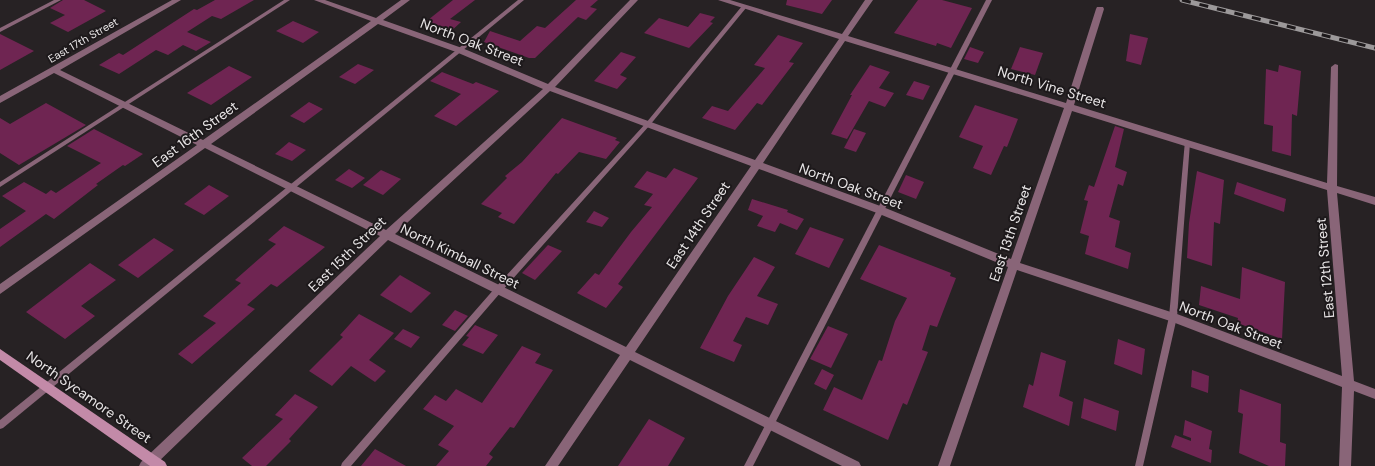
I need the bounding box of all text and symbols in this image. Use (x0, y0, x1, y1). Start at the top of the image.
street label: East 17th Street (45, 14, 121, 66)
street label: North Oak Street (418, 14, 526, 70)
street label: North Vine Street (996, 62, 1108, 112)
street label: East 16th Street (149, 97, 241, 171)
street label: North Oak Street (797, 159, 905, 213)
street label: East 14th Street (662, 178, 734, 272)
street label: East 13th Street (985, 182, 1035, 284)
street label: East 15th Street (304, 212, 390, 296)
street label: East 12th Street (1312, 217, 1338, 319)
street label: North Kimball Street (397, 219, 523, 293)
street label: North Oak Street (1177, 297, 1285, 353)
street label: North Sycamore Street (23, 347, 155, 447)

